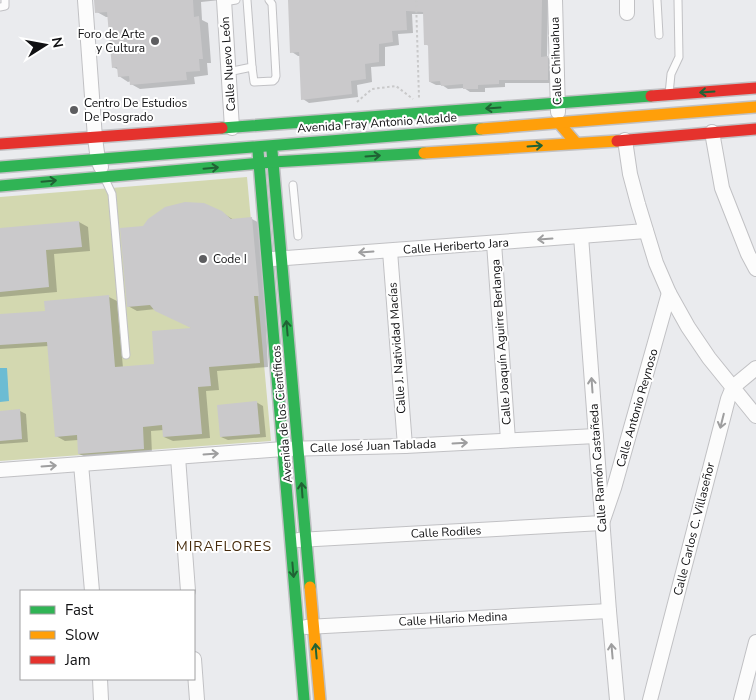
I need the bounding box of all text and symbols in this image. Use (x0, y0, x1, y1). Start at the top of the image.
street label: Calle Nuevo León (217, 16, 239, 112)
street label: Calle Chihuahua (546, 17, 566, 105)
north arrow (20, 20, 70, 70)
place label: Foro de Arte y Cultura (78, 26, 145, 56)
marker: Foro de Arte y Cultura (149, 35, 161, 47)
text: N (47, 36, 68, 50)
one-way arrow (700, 87, 716, 97)
place label: Centro De Estudios De Posgrado (84, 95, 187, 125)
one-way arrow (485, 103, 501, 113)
marker: Centro De Estudios De Posgrado (68, 104, 80, 116)
street label: Avenida Fray Antonio Alcalde (297, 109, 457, 137)
one-way arrow (526, 141, 542, 150)
one-way arrow (364, 151, 380, 161)
one-way arrow (202, 163, 218, 173)
one-way arrow (40, 177, 56, 186)
street label: Calle Heriberto Jara (403, 234, 509, 258)
one-way arrow (537, 234, 553, 244)
one-way arrow (358, 248, 374, 257)
place label: Code I (213, 251, 247, 267)
marker: Code I (197, 253, 209, 265)
street label: Calle Joaquín Aguirre Berlanga (487, 259, 515, 425)
street label: Calle J. Natividad Macías (384, 281, 410, 414)
one-way arrow (283, 320, 292, 336)
street label: Avenida de los Científicos (268, 344, 296, 483)
street label: Calle Antonio Reynoso (612, 346, 662, 469)
one-way arrow (588, 377, 597, 393)
street label: Calle Ramón Castañeda (586, 403, 610, 533)
one-way arrow (717, 413, 726, 429)
street label: Calle José Juan Tablada (310, 436, 436, 456)
one-way arrow (452, 439, 468, 448)
one-way arrow (202, 450, 218, 459)
street label: Calle Carlos C. Villaseñor (670, 460, 718, 597)
one-way arrow (40, 462, 56, 471)
one-way arrow (297, 482, 307, 498)
street label: Calle Rodiles (410, 522, 482, 542)
district label: MIRAFLORES (176, 537, 272, 556)
one-way arrow (288, 562, 298, 578)
legend (20, 590, 195, 680)
text: Fast (65, 600, 94, 620)
street label: Calle Hilario Medina (398, 608, 508, 630)
text: Slow (65, 625, 100, 645)
one-way arrow (311, 644, 321, 660)
one-way arrow (608, 644, 617, 660)
text: Jam (64, 650, 91, 670)

